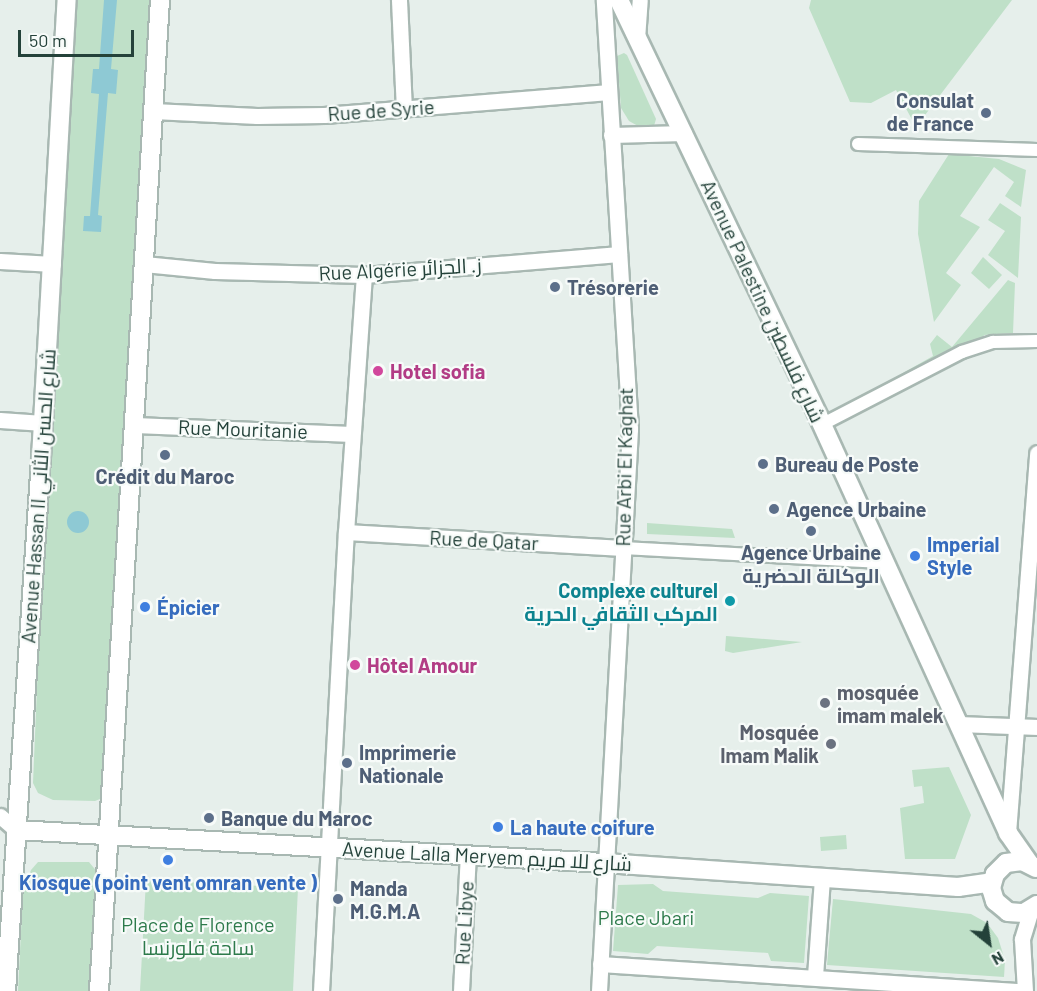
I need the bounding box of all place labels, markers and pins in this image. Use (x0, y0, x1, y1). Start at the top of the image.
place label: Consulat de France (887, 89, 974, 136)
marker: Consulat de France (979, 106, 993, 120)
place label: Trésorerie (567, 275, 659, 299)
marker: Trésorerie (548, 280, 562, 294)
place label: Hotel sofia (390, 359, 485, 383)
marker: Hotel sofia (371, 364, 385, 378)
marker: Crédit du Maroc (158, 448, 172, 462)
place label: Bureau de Poste (775, 452, 919, 476)
marker: Bureau de Poste (756, 457, 770, 471)
place label: Crédit du Maroc (96, 464, 234, 488)
place label: Agence Urbaine (786, 497, 926, 521)
marker: Agence Urbaine (767, 502, 781, 516)
marker: Agence Urbaine الوكالة الحضرية (804, 524, 818, 538)
place label: Imperial Style (927, 532, 999, 579)
place label: Agence Urbaine الوكالة الحضرية (741, 540, 881, 587)
marker: Imperial Style (908, 549, 922, 563)
place label: Complexe culturel المركب الثقافي الحرية (524, 578, 718, 625)
marker: Complexe culturel المركب الثقافي الحرية (723, 594, 737, 608)
place label: Épicier (157, 595, 220, 619)
marker: Épicier (138, 600, 152, 614)
place label: Hôtel Amour (367, 653, 477, 677)
marker: Hôtel Amour (348, 658, 362, 672)
place label: mosquée imam malek (837, 680, 944, 727)
marker: mosquée imam malek (818, 696, 832, 710)
place label: Mosquée Imam Malik (720, 720, 819, 767)
marker: Mosquée Imam Malik (824, 737, 838, 751)
place label: Imprimerie Nationale (359, 740, 456, 787)
marker: Imprimerie Nationale (340, 756, 354, 770)
place label: Banque du Maroc (221, 806, 372, 830)
marker: Banque du Maroc (202, 811, 216, 825)
place label: La haute coifure (510, 815, 655, 839)
marker: La haute coifure (491, 820, 505, 834)
marker: Kiosque (point vent omran vente ) (161, 853, 175, 867)
place label: Kiosque (point vent omran vente ) (19, 870, 317, 894)
place label: Manda M.G.M.A (350, 876, 420, 923)
marker: Manda M.G.M.A (331, 892, 345, 906)

